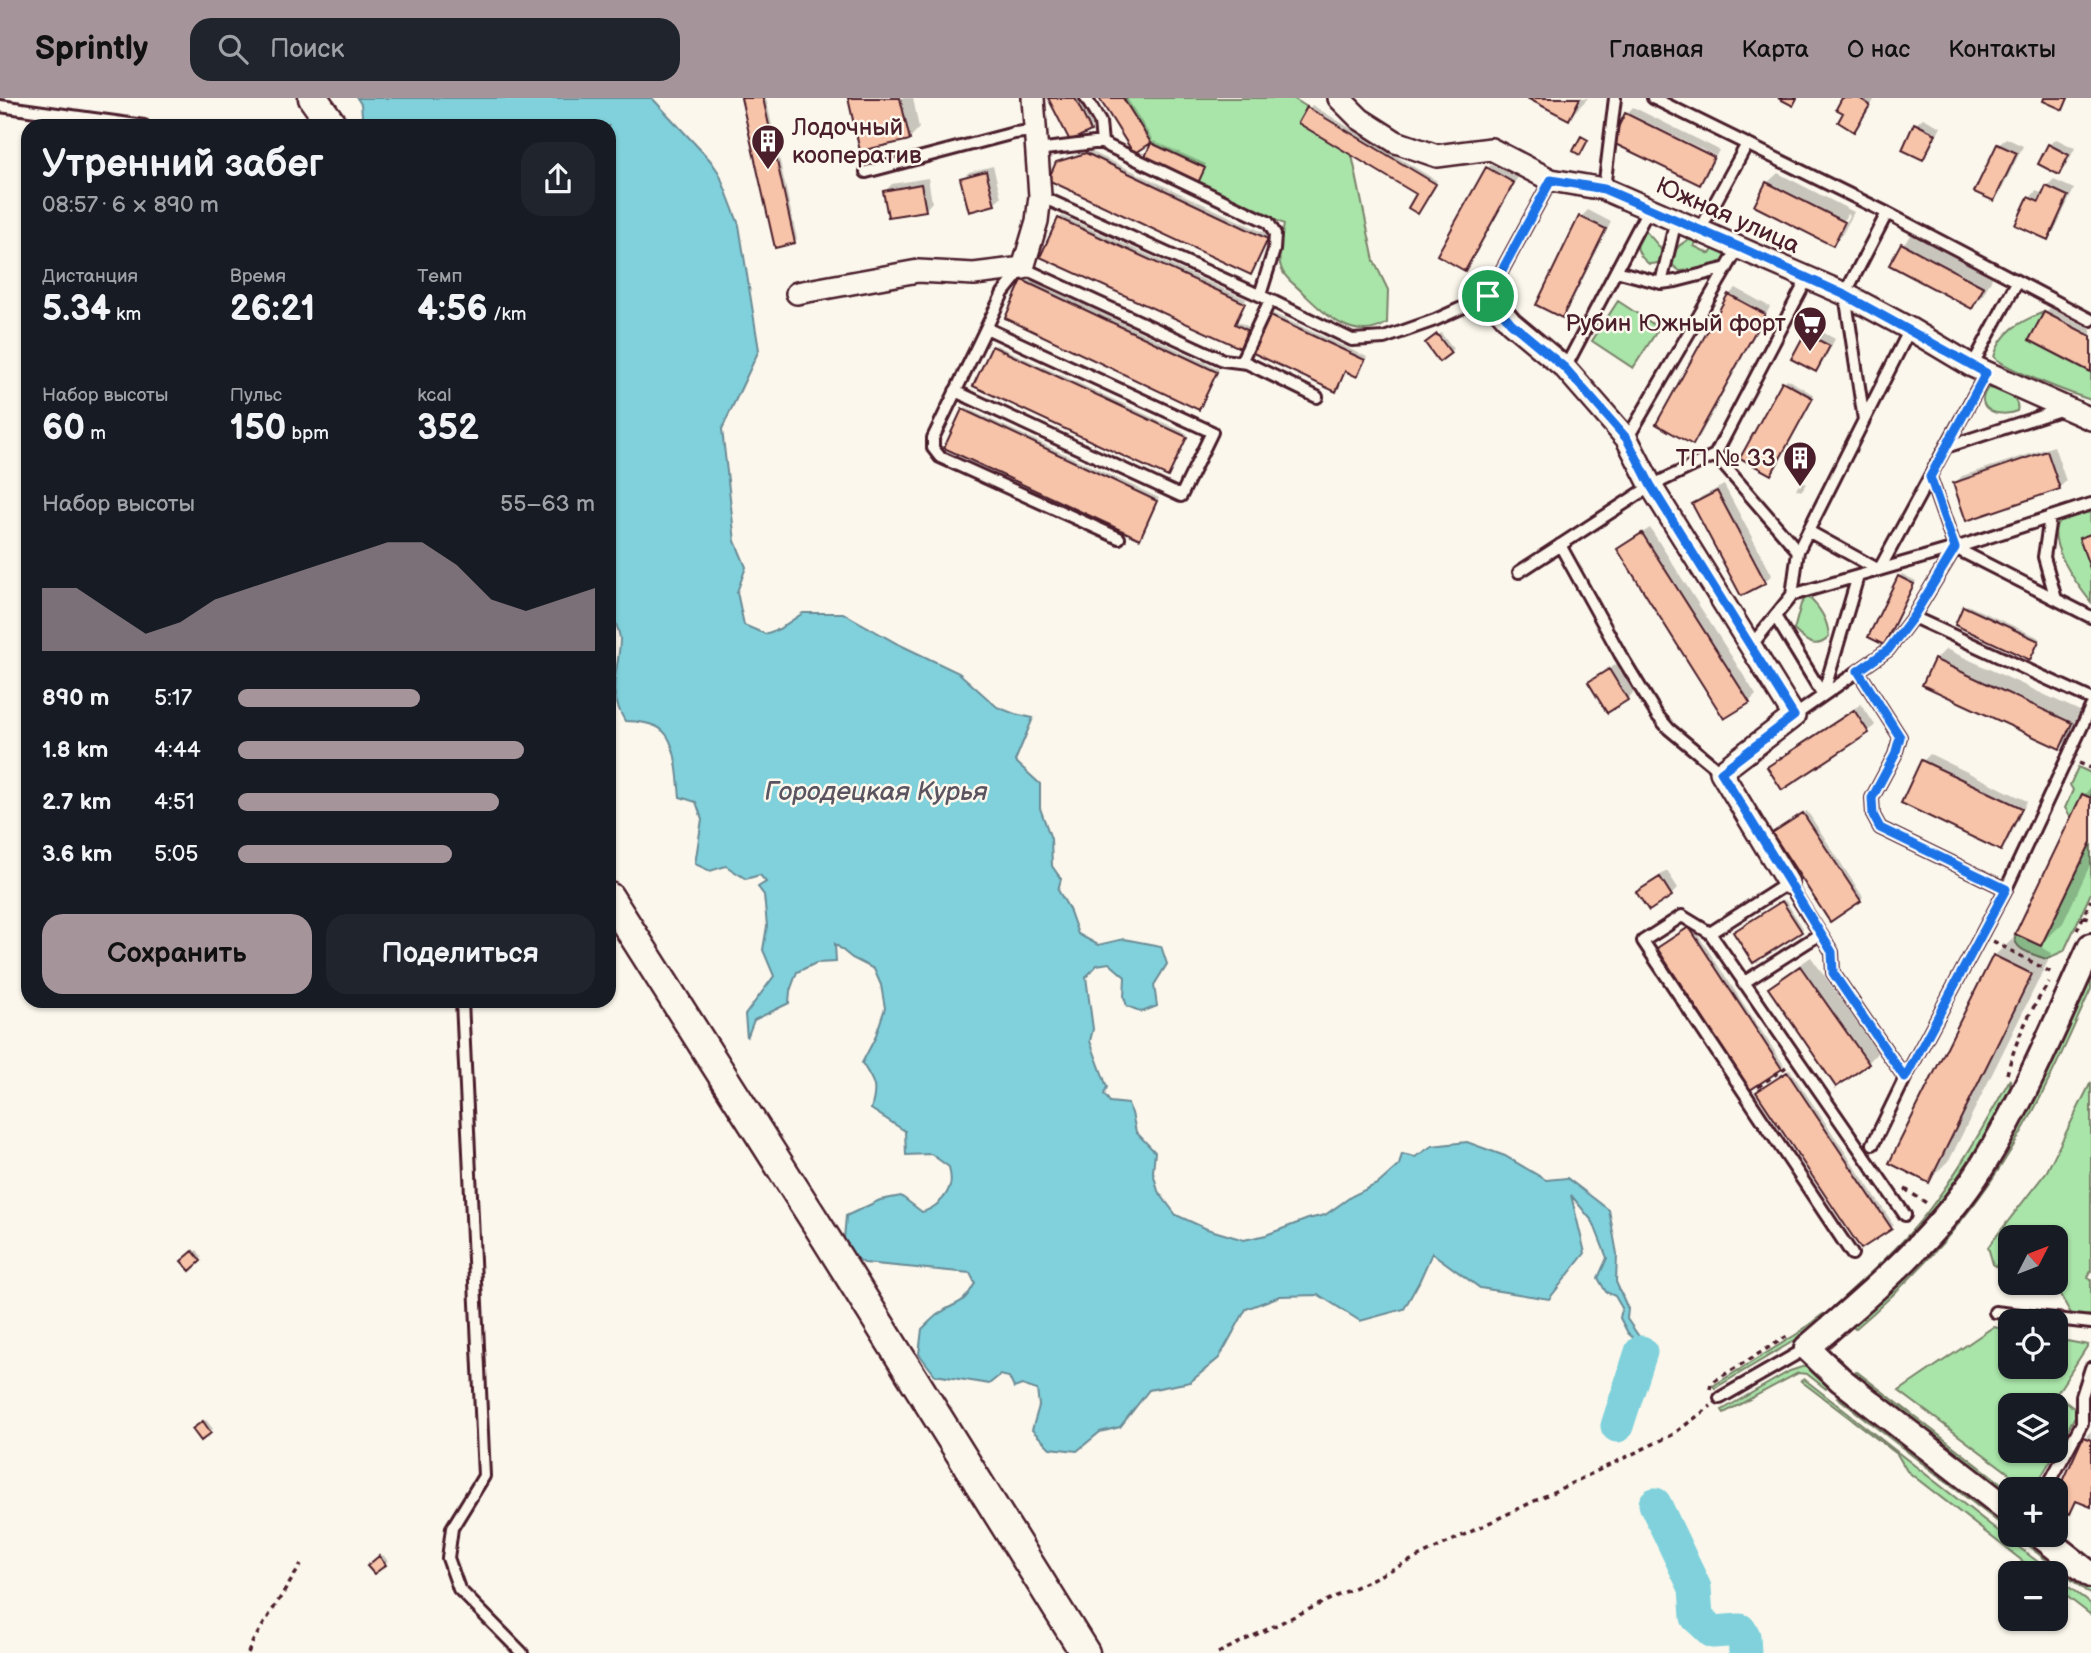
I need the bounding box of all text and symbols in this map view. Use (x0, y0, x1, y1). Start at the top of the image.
search box (190, 18, 680, 81)
text: Sprintly (35, 29, 148, 69)
icon: search (214, 30, 252, 68)
text: Поиск (270, 34, 344, 65)
text: Главная (1609, 35, 1703, 64)
text: Карта (1741, 35, 1809, 64)
text: О нас (1847, 35, 1910, 64)
text: Контакты (1948, 35, 2056, 64)
place label: Лодочный кооператив (791, 113, 922, 170)
building icon: Лодочный кооператив (749, 122, 787, 171)
text: Утренний забег (42, 142, 324, 187)
button: share (521, 142, 595, 216)
street label: Южная улица (1651, 171, 1804, 260)
text: 08:57 · 6 × 890 m (42, 191, 219, 219)
text: Дистанция (42, 265, 138, 288)
text: Время (230, 265, 286, 288)
text: Темп (417, 265, 462, 288)
pin (1458, 266, 1518, 326)
icon: arrive (1469, 277, 1507, 315)
text: 5.34 (42, 288, 111, 331)
text: 26:21 (230, 288, 315, 331)
text: 4:56 (417, 288, 488, 331)
text: km (111, 303, 141, 326)
text: /km (488, 303, 527, 326)
supermarket icon: Рубин Южный форт (1791, 304, 1829, 353)
place label: Рубин Южный форт (1565, 309, 1786, 338)
text: Набор высоты (42, 384, 168, 407)
text: Пульс (230, 384, 282, 407)
text: kcal (417, 384, 451, 407)
text: 60 (42, 407, 85, 450)
text: 150 (230, 407, 286, 450)
text: 352 (417, 407, 479, 450)
text: m (85, 422, 106, 445)
text: bpm (286, 422, 329, 445)
building icon: ТП № 33 (1781, 439, 1819, 488)
place label: ТП № 33 (1676, 444, 1776, 473)
text: Набор высоты (42, 490, 195, 518)
text: 55–63 m (500, 490, 595, 518)
text: 890 m (42, 684, 109, 712)
text: 5:17 (154, 684, 192, 712)
text: 1.8 km (42, 736, 108, 764)
text: 4:44 (154, 736, 201, 764)
water label: Городецкая Курья (764, 777, 988, 808)
text: 2.7 km (42, 788, 111, 816)
text: 4:51 (154, 788, 195, 816)
text: 3.6 km (42, 840, 112, 868)
text: 5:05 (154, 840, 199, 868)
button: Сохранить (42, 914, 312, 994)
button: Поделиться (326, 914, 595, 994)
north arrow (1998, 1225, 2068, 1295)
map controls (1998, 1225, 2068, 1631)
button: locate (1998, 1309, 2068, 1379)
button: layers (1998, 1393, 2068, 1463)
button: + (1998, 1477, 2068, 1547)
button: − (1998, 1561, 2068, 1631)

